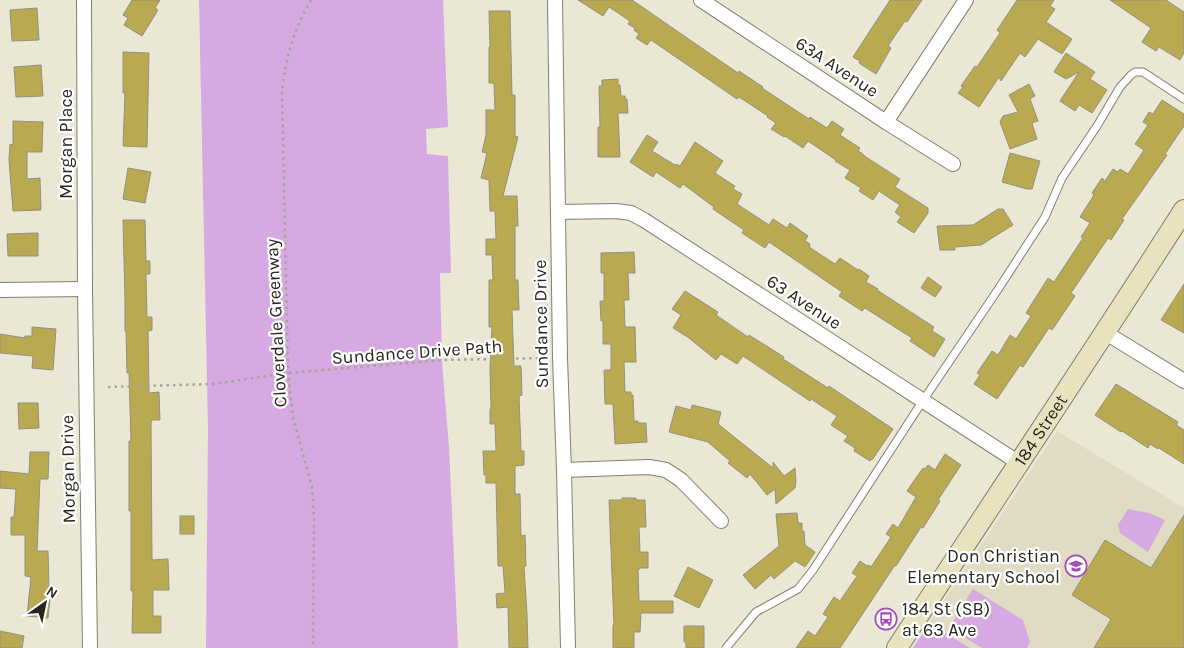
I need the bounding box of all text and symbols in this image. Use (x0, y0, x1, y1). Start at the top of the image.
street label: 63A Avenue (791, 32, 883, 102)
street label: Morgan Place (55, 89, 77, 199)
street label: Cloverdale Greenway (261, 238, 291, 408)
street label: Sundance Drive (529, 259, 553, 389)
street label: 63 Avenue (763, 270, 845, 334)
street label: Sundance Drive Path (331, 335, 503, 369)
street label: 184 Street (1009, 390, 1072, 470)
street label: Morgan Drive (56, 415, 80, 523)
place label: Don Christian Elementary School (907, 545, 1060, 588)
school or university icon: Don Christian Elementary School (1064, 554, 1088, 578)
north arrow (20, 578, 70, 628)
text: N (43, 583, 61, 602)
place label: 184 St (SB) at 63 Ave (902, 598, 990, 641)
bus stop icon: 184 St (SB) at 63 Ave (874, 607, 898, 631)

